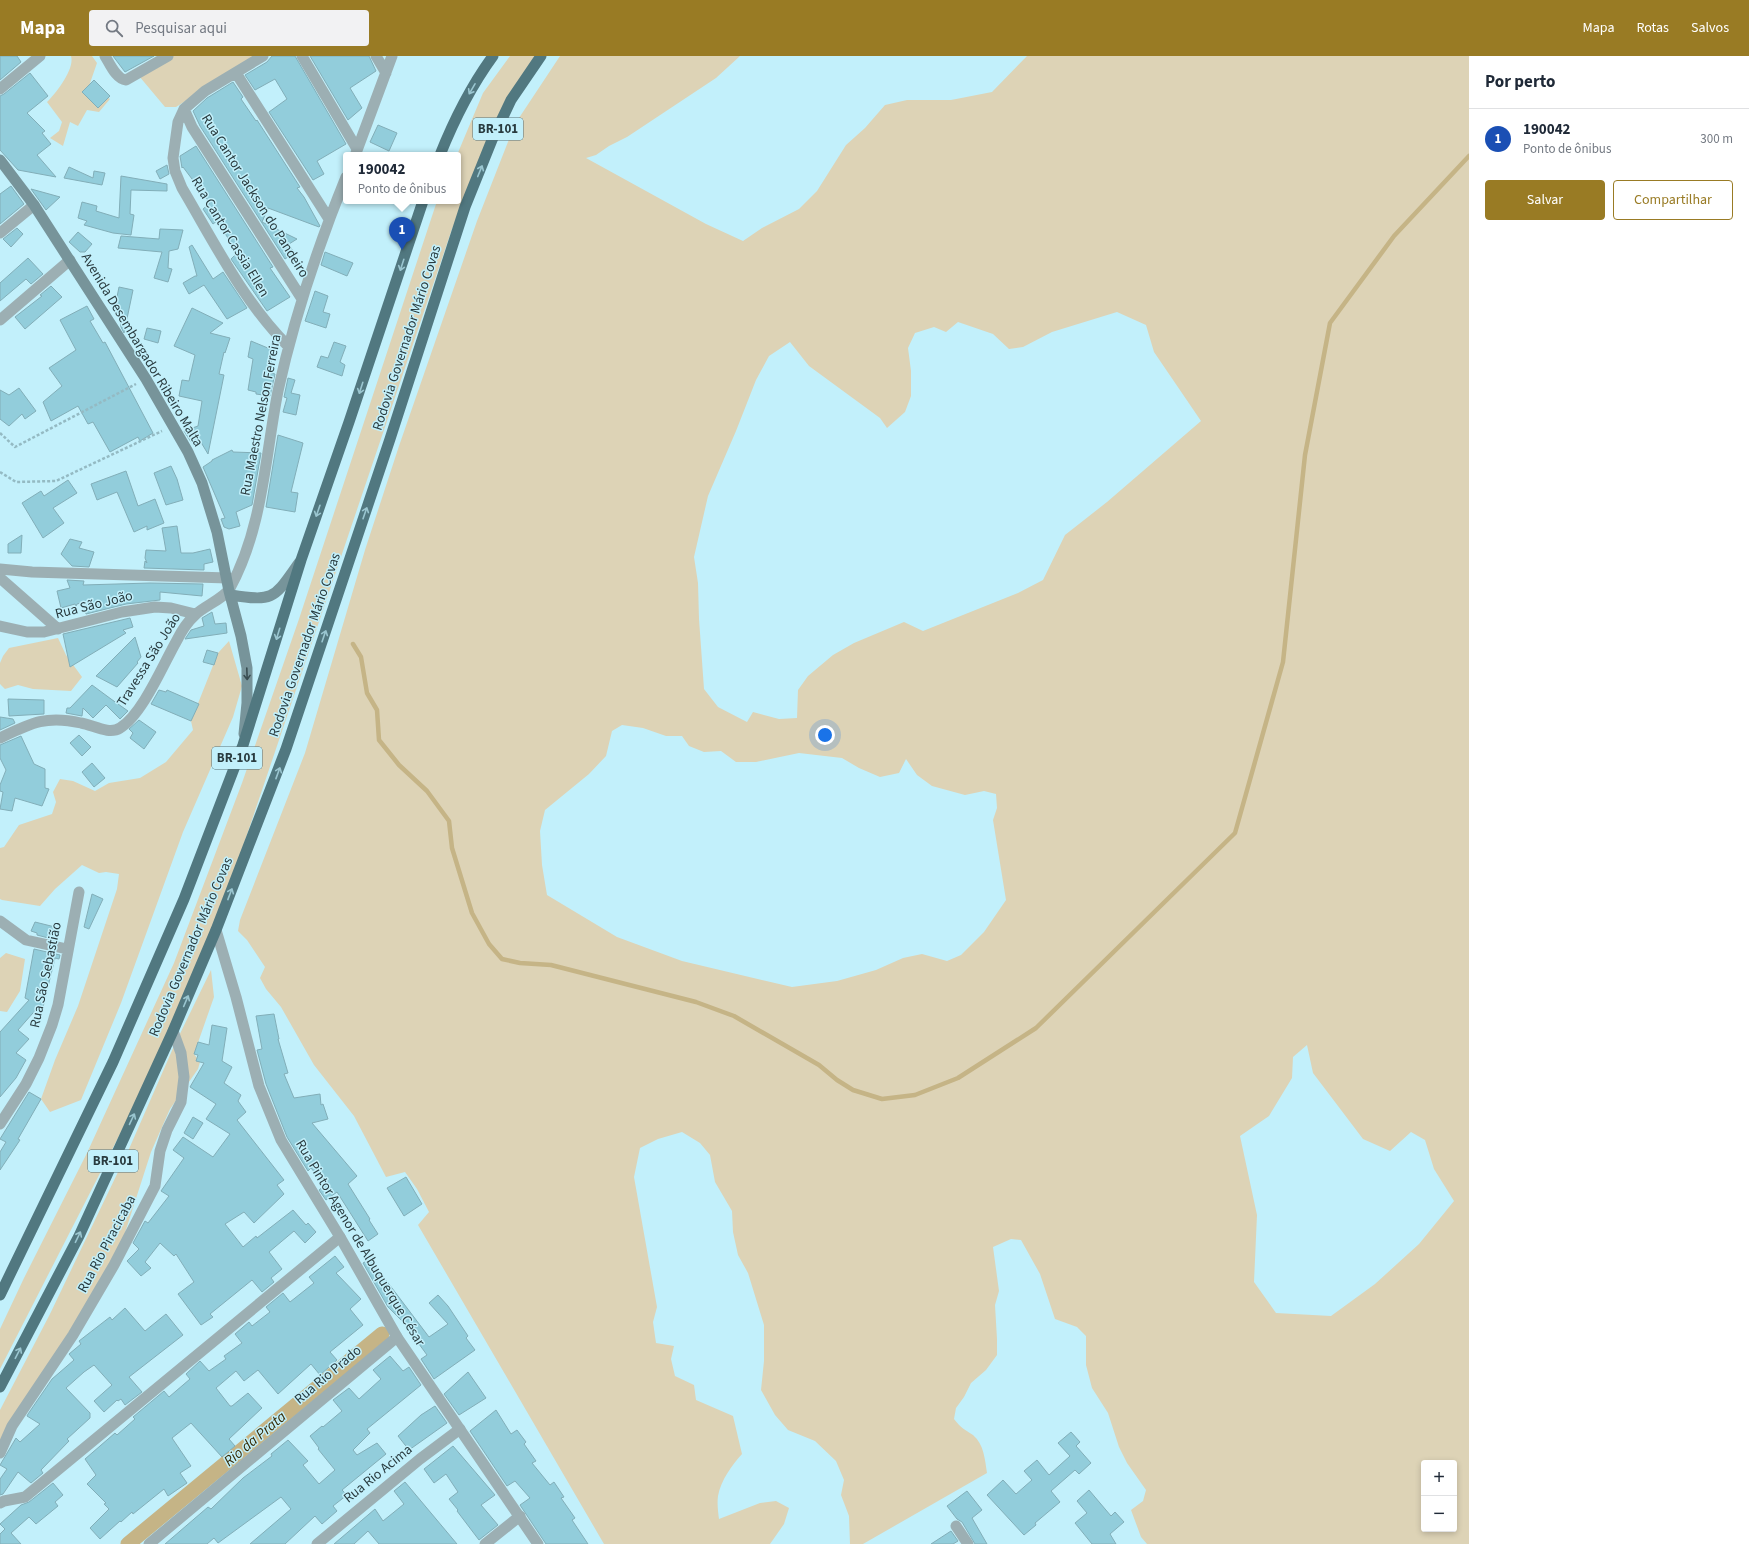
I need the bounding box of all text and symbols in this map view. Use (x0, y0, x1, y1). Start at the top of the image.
search box (89, 10, 369, 46)
text: Mapa (20, 15, 65, 42)
icon: search (103, 17, 125, 39)
text: Pesquisar aqui (135, 18, 227, 39)
text: Mapa (1583, 18, 1614, 38)
text: Rotas (1636, 18, 1669, 38)
text: Salvos (1691, 18, 1729, 38)
text: Por perto (1485, 70, 1555, 94)
one-way arrow (468, 83, 476, 95)
street label: Rua Cantor Jackson do Pandeiro (196, 110, 314, 282)
road number: BR-101 (473, 118, 523, 140)
text: 190042 (1523, 119, 1571, 140)
text: 1 (1495, 130, 1501, 148)
text: 300 m (1700, 130, 1733, 148)
text: Ponto de ônibus (1523, 140, 1611, 158)
popup (343, 152, 461, 204)
text: 190042 (358, 159, 405, 180)
one-way arrow (476, 165, 484, 177)
street label: Rua Cantor Cassia Ellen (186, 173, 274, 301)
text: Ponto de ônibus (358, 180, 446, 198)
button: Salvar (1485, 180, 1605, 220)
button: Compartilhar (1613, 180, 1733, 220)
pin: 1 (389, 217, 415, 250)
street label: Rodovia Governador Mário Covas (368, 243, 446, 433)
street label: Avenida Desembargador Ribeiro Malta (76, 249, 208, 451)
one-way arrow (398, 258, 405, 271)
street label: Rua Maestro Nelson Ferreira (236, 333, 286, 497)
one-way arrow (357, 381, 364, 394)
one-way arrow (314, 504, 322, 516)
one-way arrow (362, 508, 370, 520)
street label: Rodovia Governador Mário Covas (264, 550, 346, 740)
street label: Rua São João (53, 586, 135, 624)
street label: Travessa São João (112, 609, 186, 711)
one-way arrow (274, 628, 281, 641)
one-way arrow (321, 630, 328, 643)
one-way arrow (243, 667, 251, 680)
your location (815, 725, 835, 745)
road number: BR-101 (212, 747, 262, 769)
one-way arrow (274, 767, 282, 779)
street label: Rodovia Governador Mário Covas (144, 854, 238, 1040)
one-way arrow (227, 888, 235, 900)
street label: Rua São Sebastião (25, 920, 67, 1030)
one-way arrow (182, 995, 190, 1007)
one-way arrow (129, 1114, 136, 1126)
street label: Rua Pintor Agenor de Albuquerque César (290, 1136, 430, 1350)
road number: BR-101 (88, 1150, 138, 1172)
street label: Rua Rio Piracicaba (73, 1192, 141, 1296)
one-way arrow (74, 1231, 82, 1243)
street label: Rua Rio Prado (290, 1341, 366, 1409)
one-way arrow (15, 1347, 22, 1359)
water label: Rio da Prata (219, 1407, 291, 1471)
street label: Rua Rio Acima (339, 1440, 417, 1508)
map controls (1421, 1460, 1457, 1532)
button: + (1421, 1460, 1457, 1496)
button: − (1421, 1496, 1457, 1532)

